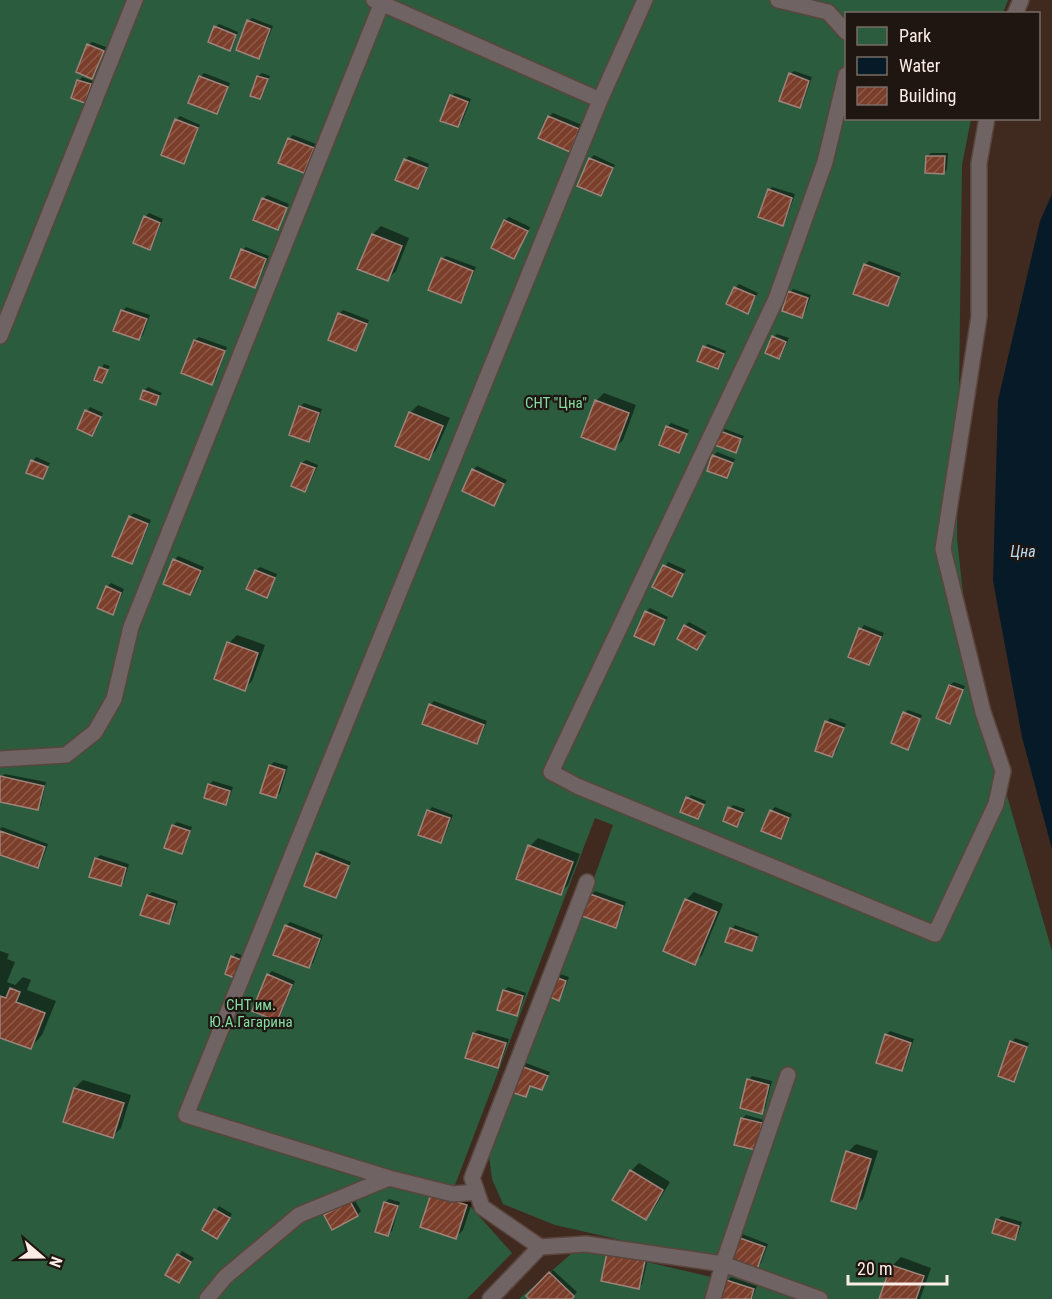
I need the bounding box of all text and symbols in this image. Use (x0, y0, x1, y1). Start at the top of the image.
legend (845, 12, 1040, 120)
text: Park (899, 25, 931, 46)
text: Water (899, 55, 941, 76)
text: Building (899, 85, 956, 106)
park label: СНТ "Цна" (525, 394, 587, 412)
water label: Цна (1010, 542, 1036, 561)
park label: СНТ им. Ю.А.Гагарина (209, 996, 293, 1031)
north arrow (12, 1227, 72, 1287)
scale bar (848, 1248, 947, 1286)
text: N (45, 1254, 66, 1270)
text: 20 m (857, 1258, 892, 1279)

